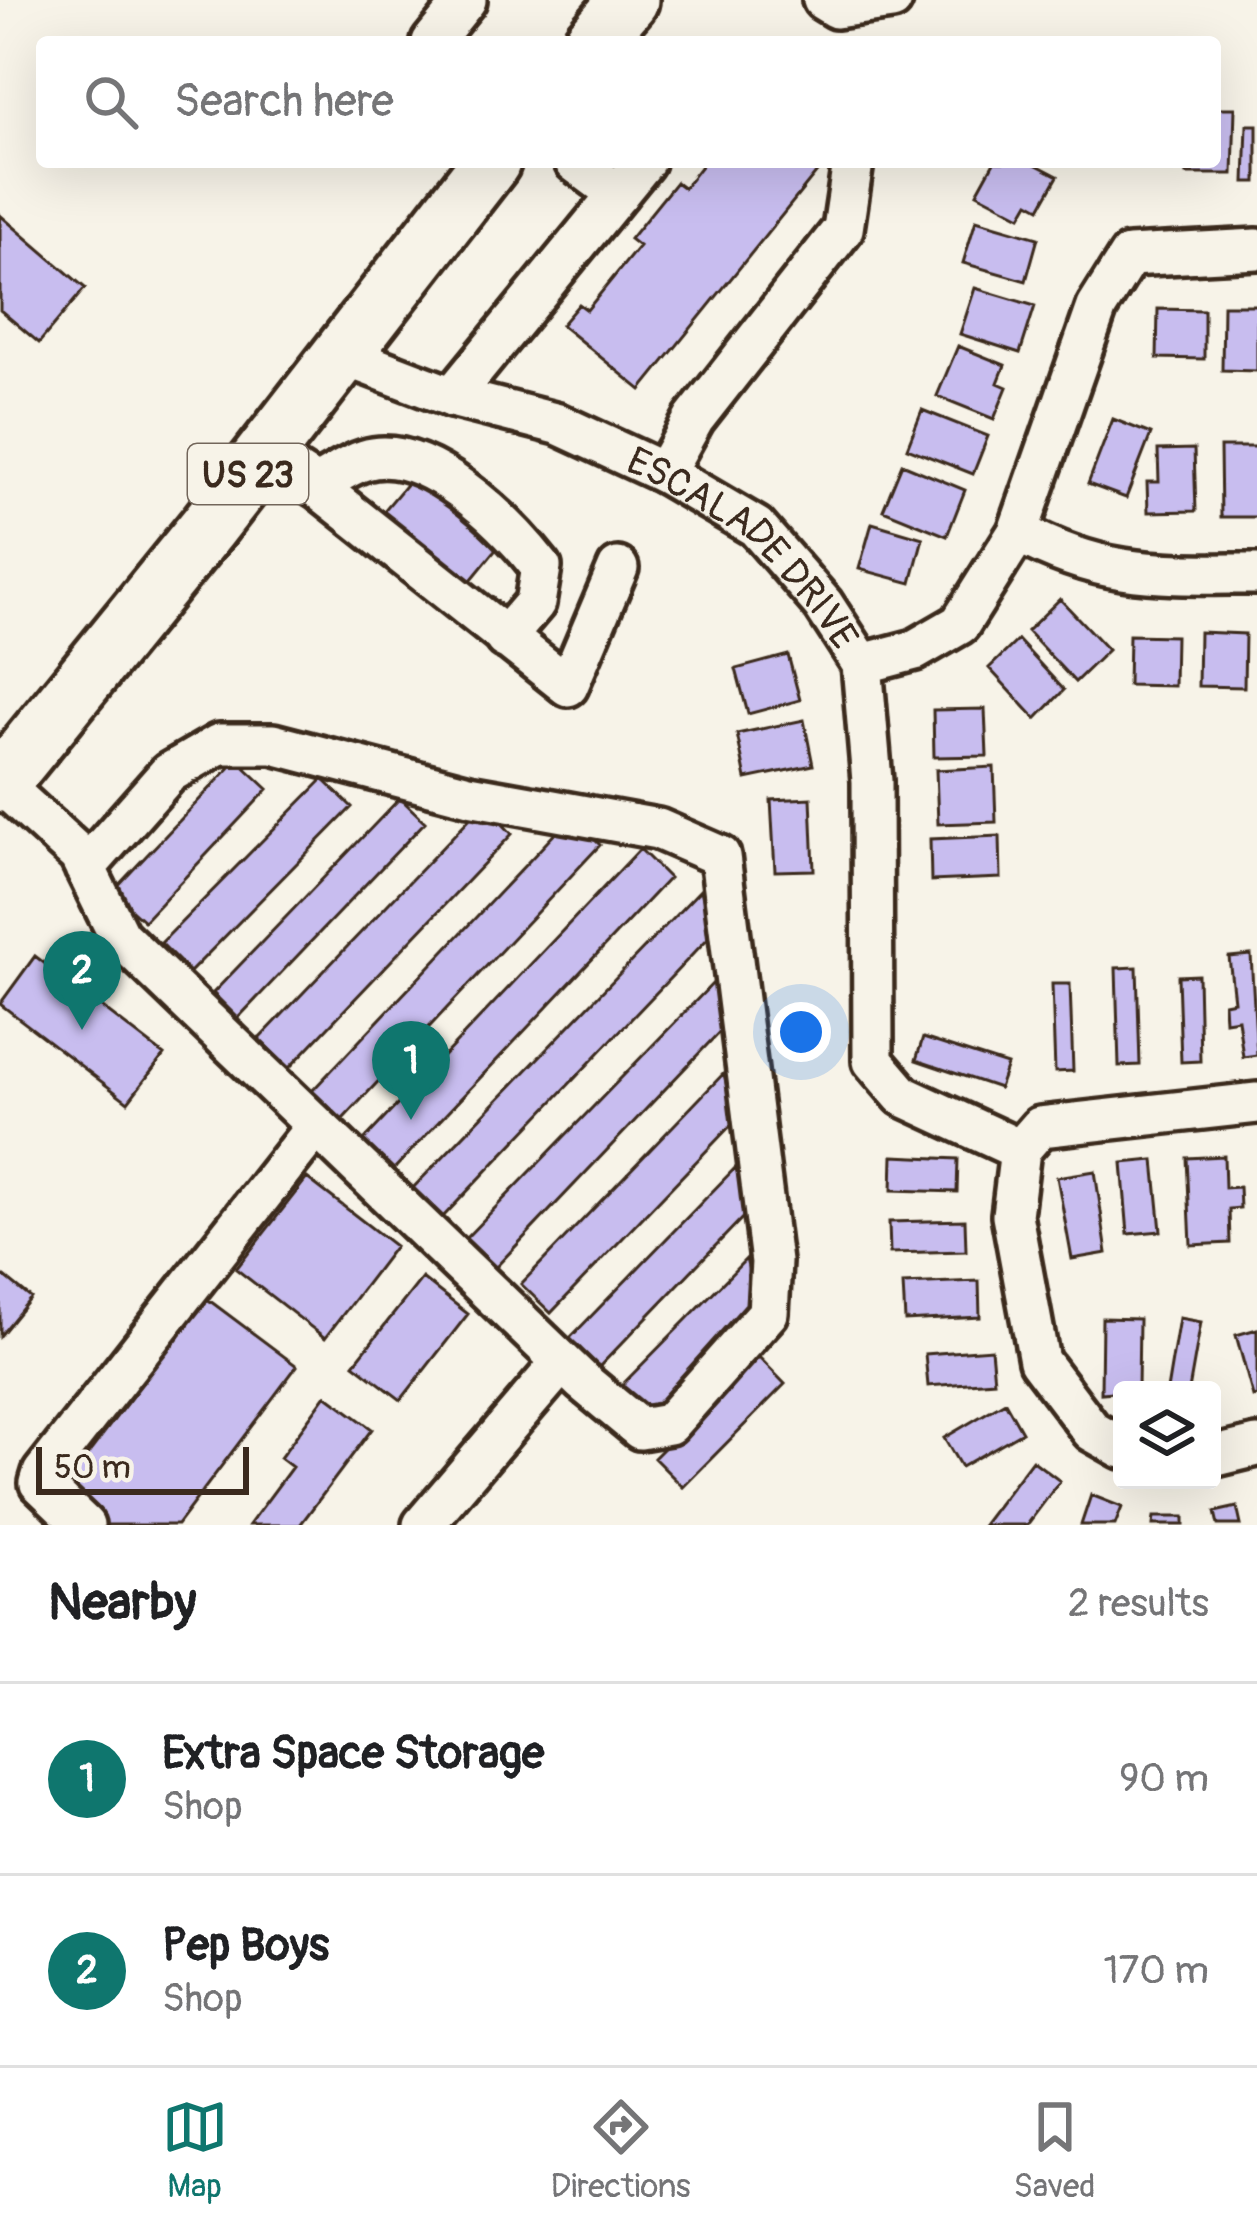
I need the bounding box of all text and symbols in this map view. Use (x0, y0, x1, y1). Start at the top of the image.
search box (36, 36, 1221, 168)
icon: search (78, 69, 144, 135)
text: Search here (174, 74, 394, 130)
street label: ESCALADE DRIVE (619, 436, 869, 659)
road number: US 23 (188, 444, 308, 504)
pin: 2 (43, 931, 121, 1030)
your location (771, 1002, 831, 1062)
pin: 1 (372, 1021, 450, 1120)
map controls (1113, 1381, 1221, 1489)
button: layers (1113, 1381, 1221, 1489)
scale bar (36, 1441, 249, 1494)
text: 50 m (54, 1447, 131, 1488)
text: Nearby (48, 1571, 196, 1635)
text: 2 results (1068, 1579, 1209, 1628)
text: Extra Space Storage (162, 1726, 544, 1782)
text: 1 (79, 1754, 95, 1803)
text: 90 m (1119, 1754, 1209, 1803)
text: Shop (162, 1782, 243, 1831)
text: Pep Boys (162, 1918, 329, 1974)
text: 2 (76, 1946, 98, 1995)
text: 170 m (1103, 1946, 1209, 1995)
text: Shop (162, 1974, 243, 2023)
tab: Map (162, 2094, 228, 2207)
tab: Directions (551, 2094, 691, 2207)
tab: Saved (1014, 2094, 1095, 2207)

